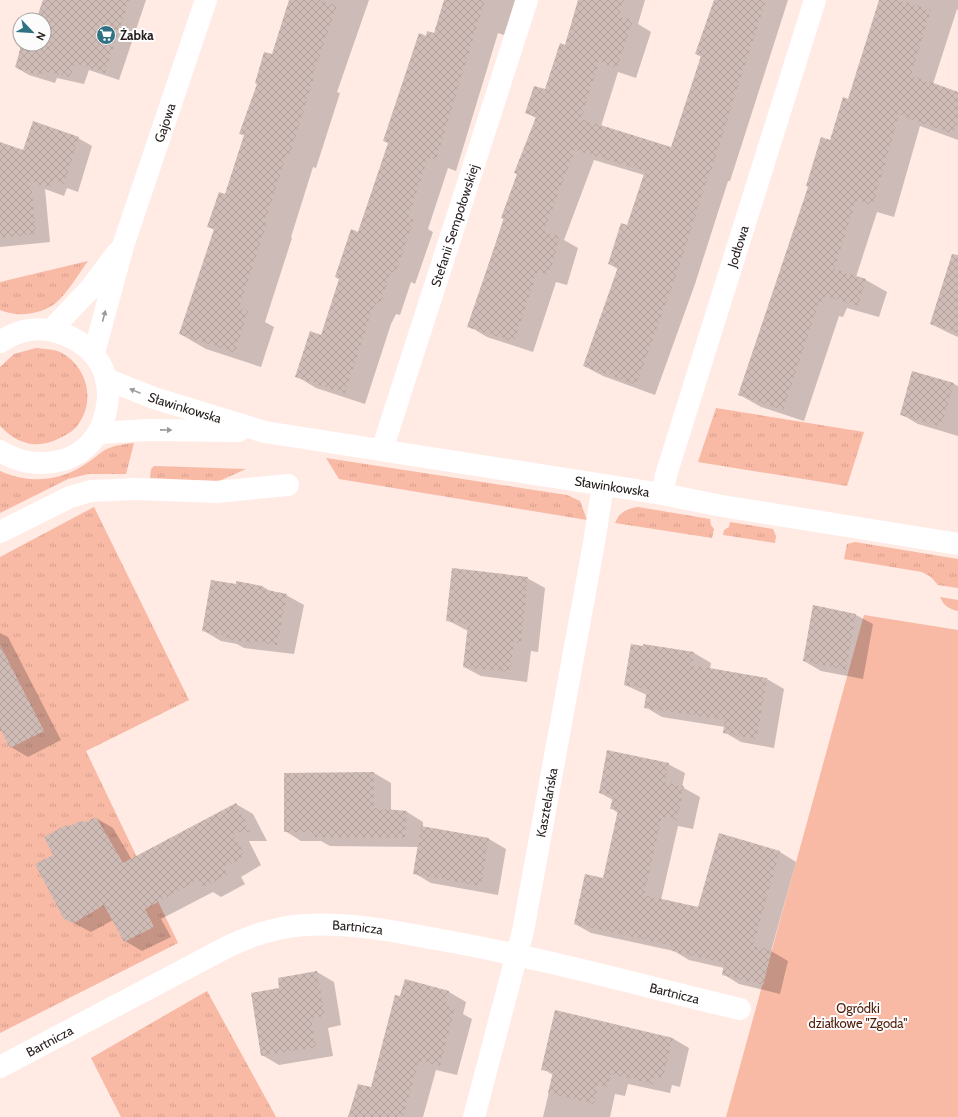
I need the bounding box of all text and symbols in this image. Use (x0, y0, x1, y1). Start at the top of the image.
north arrow (12, 12, 52, 52)
supermarket icon: Żabka (95, 24, 117, 46)
place label: Żabka (120, 27, 154, 43)
text: N (33, 30, 49, 43)
street label: Gajowa (151, 100, 179, 144)
street label: Stefanii Sempołowskiej (427, 162, 483, 289)
street label: Jodłowa (723, 223, 752, 270)
one-way arrow (102, 310, 108, 322)
one-way arrow (128, 387, 140, 393)
street label: Sławinkowska (146, 389, 224, 426)
one-way arrow (160, 427, 173, 433)
street label: Sławinkowska (573, 472, 651, 500)
street label: Kasztelańska (532, 766, 561, 838)
street label: Bartnicza (332, 917, 385, 938)
street label: Bartnicza (648, 979, 702, 1007)
park label: Ogródki działkowe "Zgoda" (809, 1000, 907, 1031)
street label: Bartnicza (23, 1022, 76, 1060)

